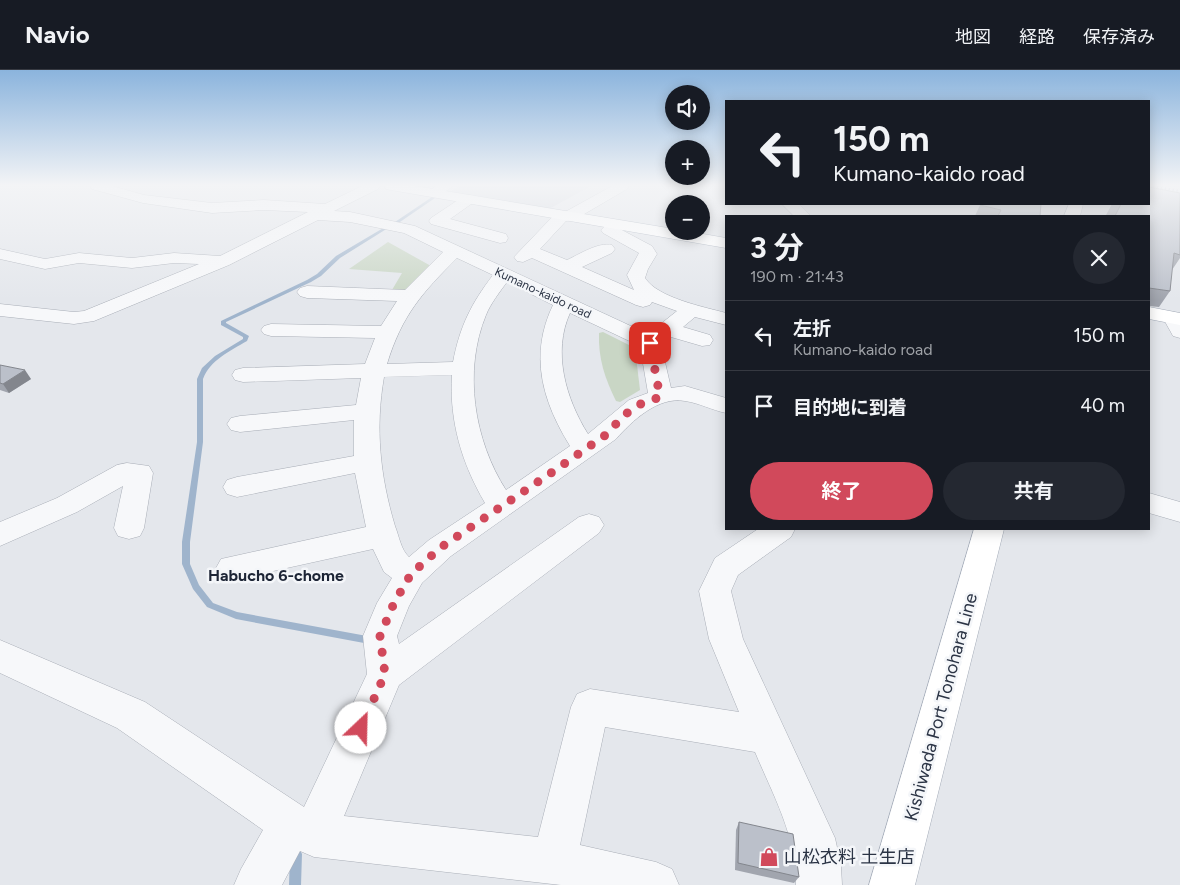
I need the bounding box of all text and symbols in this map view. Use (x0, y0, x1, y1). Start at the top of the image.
text: Navio (25, 20, 90, 49)
text: 地図 (955, 26, 991, 48)
text: 経路 (1019, 26, 1055, 48)
text: 保存済み (1083, 26, 1155, 48)
map controls (665, 85, 710, 240)
button: sound (665, 85, 710, 130)
text: 150 m (833, 118, 930, 160)
icon: left (750, 120, 815, 185)
button: + (665, 140, 710, 185)
text: Kumano-kaido road (833, 160, 1025, 187)
button: − (665, 195, 710, 240)
text: 3 分 (750, 229, 804, 266)
button: close (1073, 232, 1125, 284)
street label: Kumano-kaido road (493, 265, 593, 321)
text: 190 m · 21:43 (750, 267, 844, 286)
text: 左折 (793, 317, 831, 340)
pin (629, 322, 671, 364)
icon: left (750, 322, 778, 350)
text: 150 m (1073, 324, 1125, 347)
icon: arrive (636, 329, 664, 357)
text: Kumano-kaido road (793, 340, 933, 359)
icon: arrive (750, 392, 778, 420)
text: 40 m (1080, 394, 1125, 417)
text: 目的地に到着 (793, 396, 907, 419)
button: 終了 (750, 462, 933, 520)
button: 共有 (943, 462, 1125, 520)
district label: Habucho 6-chome (208, 566, 344, 585)
street label: Kishiwada Port Tonohara Line (900, 590, 982, 823)
position arrow (334, 701, 386, 753)
shop icon: 山松衣料 土生店 (758, 846, 780, 868)
place label: 山松衣料 土生店 (784, 846, 914, 868)

